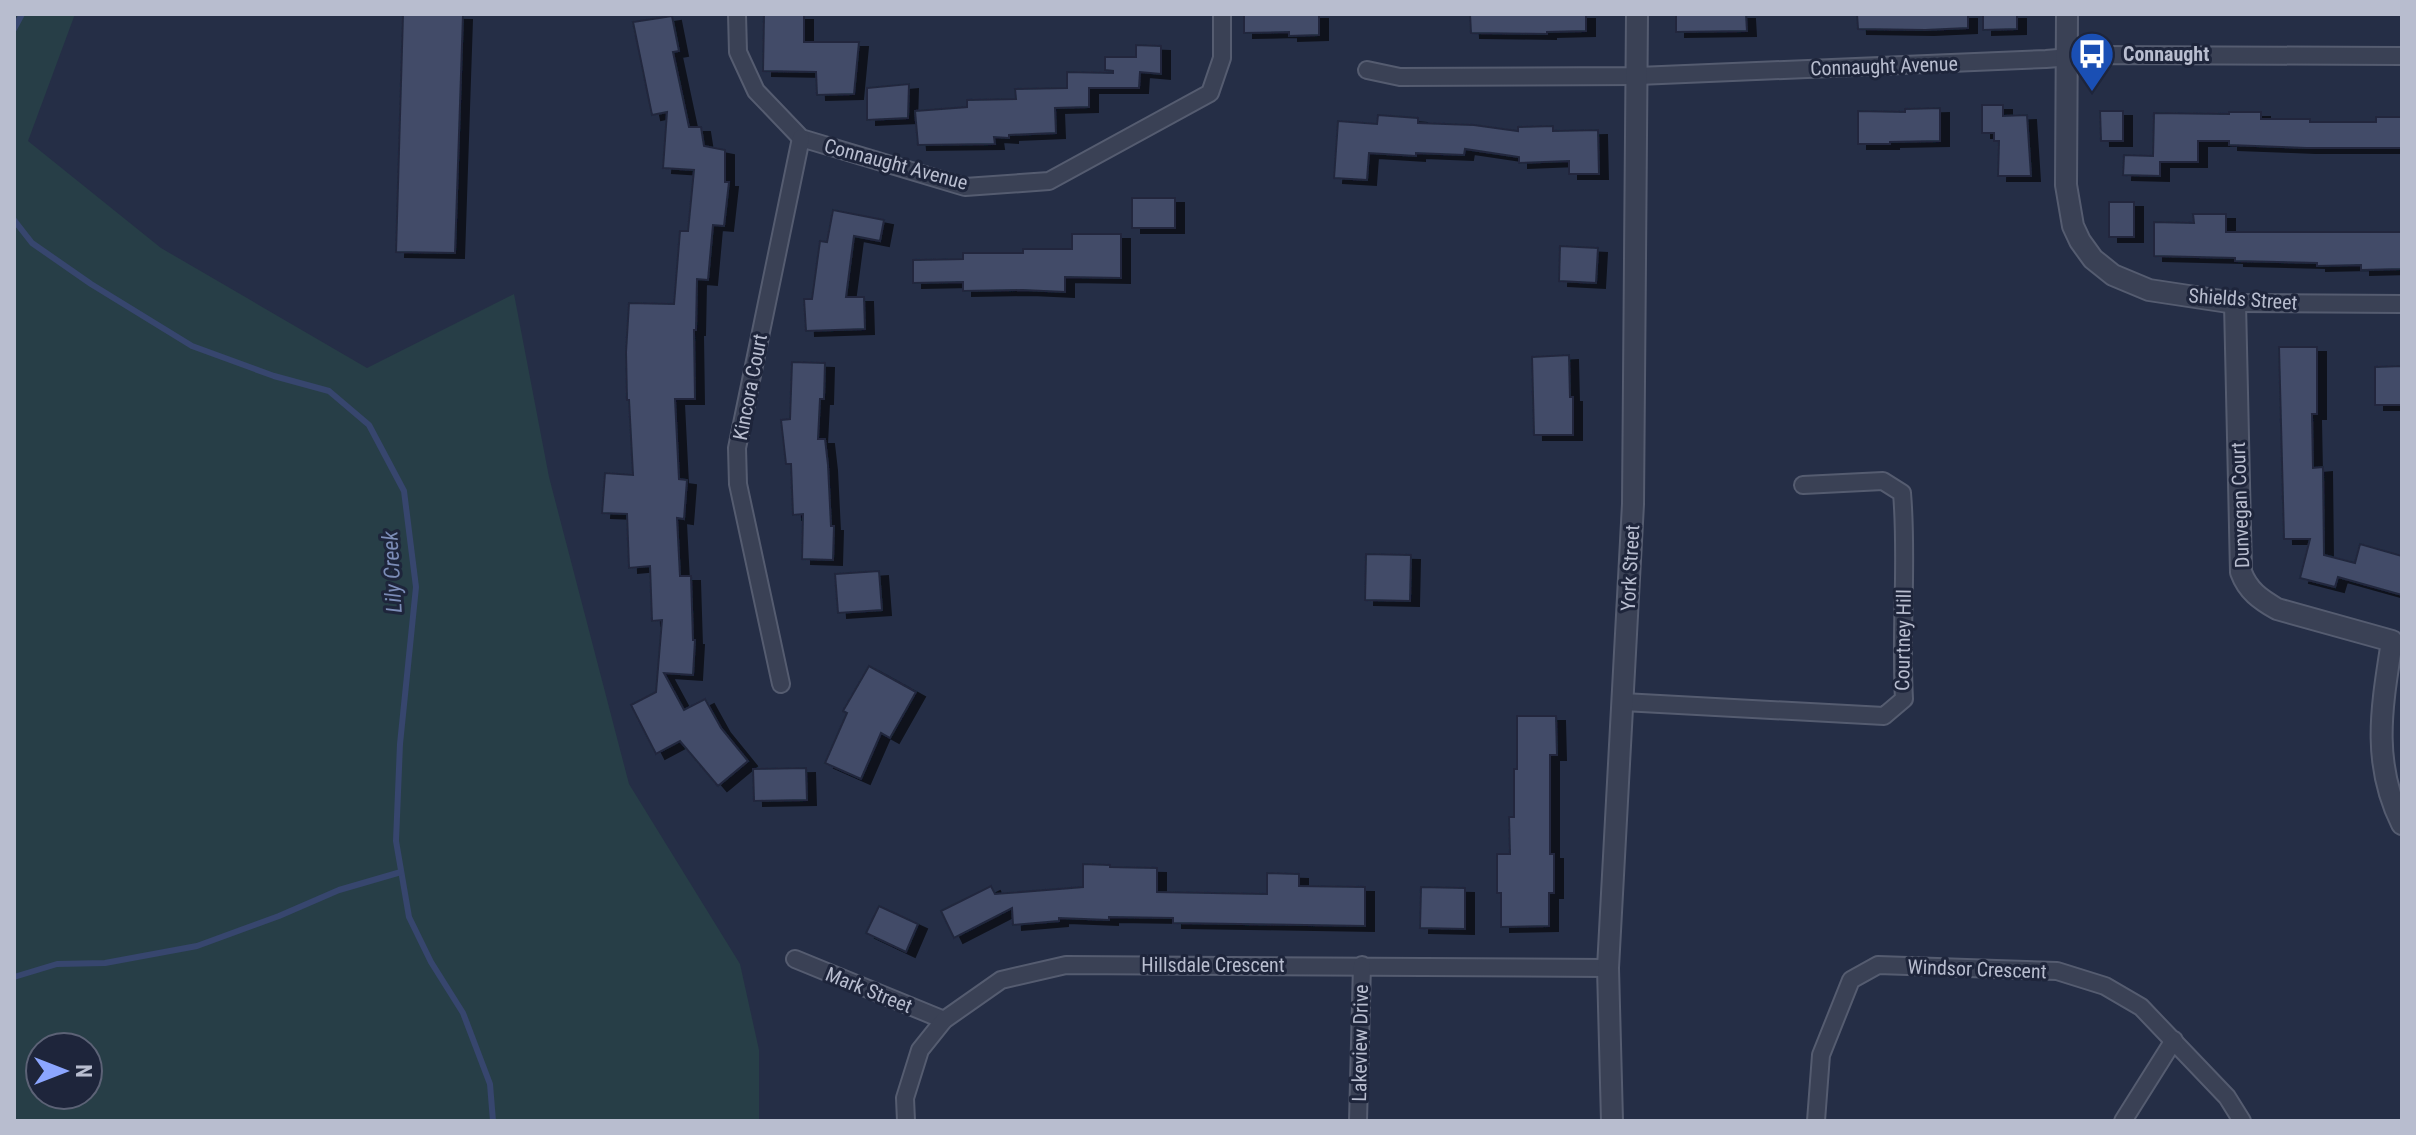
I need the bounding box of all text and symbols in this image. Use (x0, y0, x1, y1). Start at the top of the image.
bus stop icon: Connaught (2068, 30, 2116, 93)
place label: Connaught (2123, 42, 2209, 66)
street label: Connaught Avenue (1810, 51, 1958, 81)
street label: Connaught Avenue (822, 133, 970, 195)
street label: Shields Street (2188, 283, 2298, 315)
street label: Kincora Court (728, 332, 772, 442)
street label: Dunvegan Court (2226, 442, 2254, 568)
street label: York Street (1616, 524, 1644, 612)
water label: Lily Creek (377, 530, 407, 614)
street label: Courtney Hill (1890, 589, 1916, 691)
street label: Hillsdale Crescent (1141, 953, 1285, 977)
street label: Windsor Crescent (1907, 955, 2047, 983)
street label: Mark Street (822, 962, 916, 1018)
street label: Lakeview Drive (1347, 984, 1373, 1102)
north arrow (24, 1031, 104, 1111)
text: N (71, 1064, 96, 1078)

